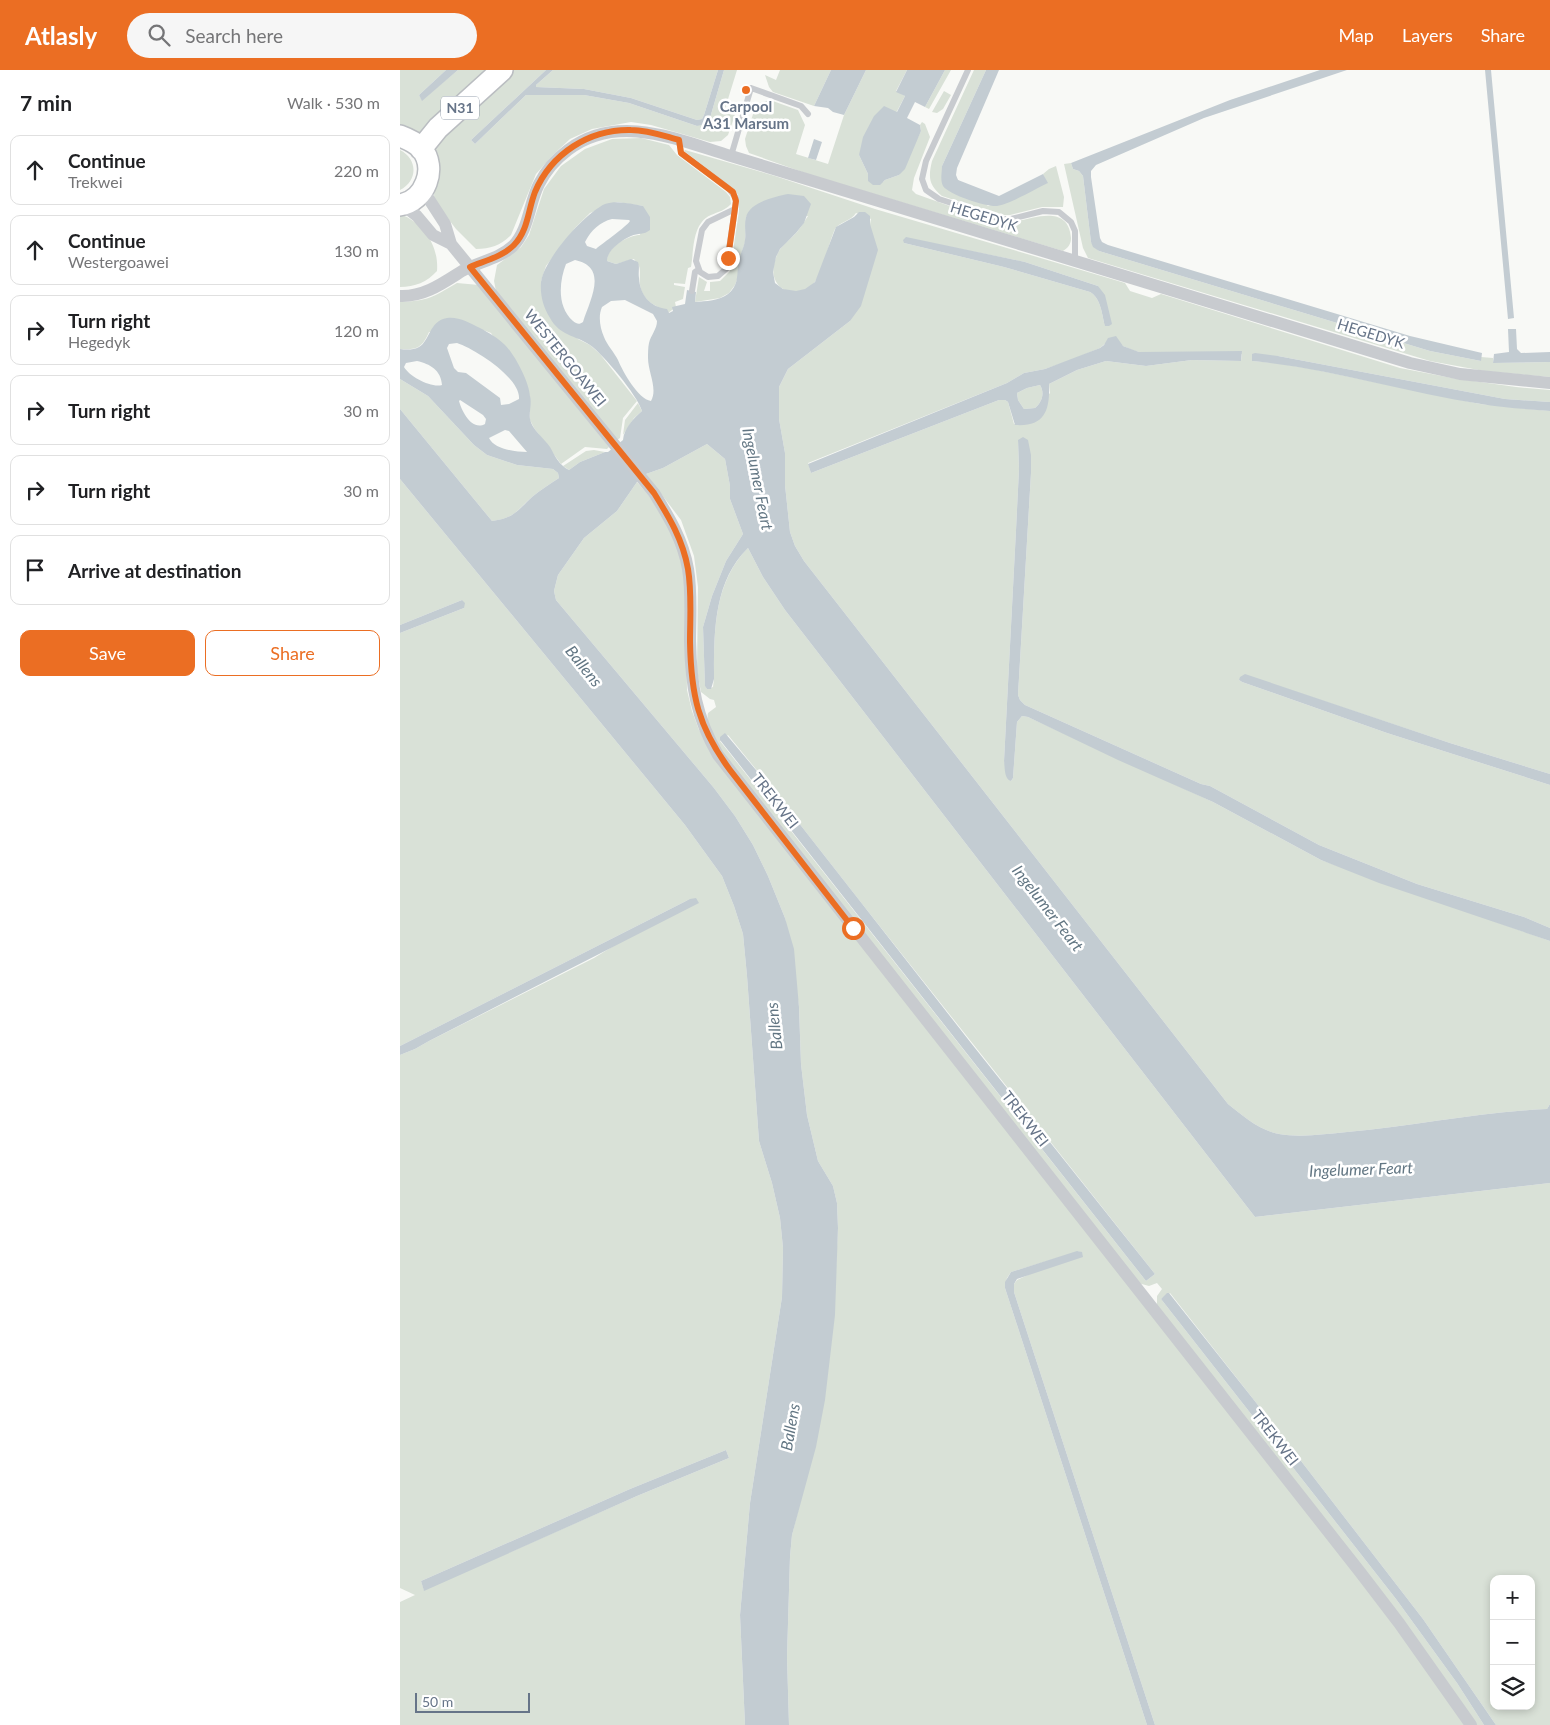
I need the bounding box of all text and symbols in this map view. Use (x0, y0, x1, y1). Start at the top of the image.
search box (127, 13, 477, 58)
text: Atlasly (25, 21, 97, 50)
icon: search (145, 21, 173, 49)
text: Search here (185, 24, 283, 47)
text: Map (1338, 24, 1374, 46)
text: Layers (1402, 24, 1453, 46)
text: Share (1481, 24, 1525, 46)
marker: Carpool A31 Marsum (740, 84, 752, 96)
text: 7 min (20, 90, 72, 115)
text: Walk · 530 m (287, 93, 380, 112)
road number: N31 (441, 96, 479, 119)
place label: Carpool A31 Marsum (702, 97, 789, 132)
text: Continue (68, 149, 146, 172)
icon: ahead (21, 156, 49, 184)
text: 220 m (334, 161, 379, 180)
text: Trekwei (68, 172, 123, 191)
street label: HEGEDYK (948, 197, 1020, 235)
text: Continue (68, 229, 146, 252)
icon: ahead (21, 236, 49, 264)
text: 130 m (334, 241, 379, 260)
route end (717, 247, 740, 270)
text: Westergoawei (68, 252, 169, 271)
street label: WESTERGOAWEI (521, 305, 610, 410)
text: Turn right (68, 309, 150, 332)
street label: HEGEDYK (1335, 314, 1407, 352)
icon: right (21, 316, 49, 344)
text: 120 m (334, 321, 379, 340)
text: Hegedyk (68, 332, 130, 351)
icon: right (21, 396, 49, 424)
text: Turn right (68, 399, 150, 422)
text: 30 m (343, 401, 379, 420)
water label: Ingelumer Feart (739, 426, 778, 532)
icon: right (21, 476, 49, 504)
text: Turn right (68, 479, 150, 502)
text: 30 m (343, 481, 379, 500)
icon: arrive (21, 556, 49, 584)
text: Arrive at destination (68, 559, 241, 582)
button: Save (20, 630, 195, 676)
button: Share (205, 630, 380, 676)
water label: Ballens (562, 641, 607, 691)
street label: TREKWEI (749, 769, 803, 832)
water label: Ingelumer Feart (1009, 861, 1088, 955)
route start (842, 917, 865, 940)
water label: Ballens (762, 1001, 785, 1051)
street label: TREKWEI (999, 1087, 1053, 1150)
water label: Ingelumer Feart (1309, 1157, 1414, 1180)
water label: Ballens (776, 1401, 803, 1452)
street label: TREKWEI (1249, 1406, 1303, 1469)
map controls (1490, 1575, 1535, 1710)
button: + (1490, 1575, 1535, 1620)
button: − (1490, 1620, 1535, 1665)
button: layers (1490, 1665, 1535, 1710)
scale bar (415, 1690, 530, 1713)
text: 50 m (422, 1693, 453, 1710)

